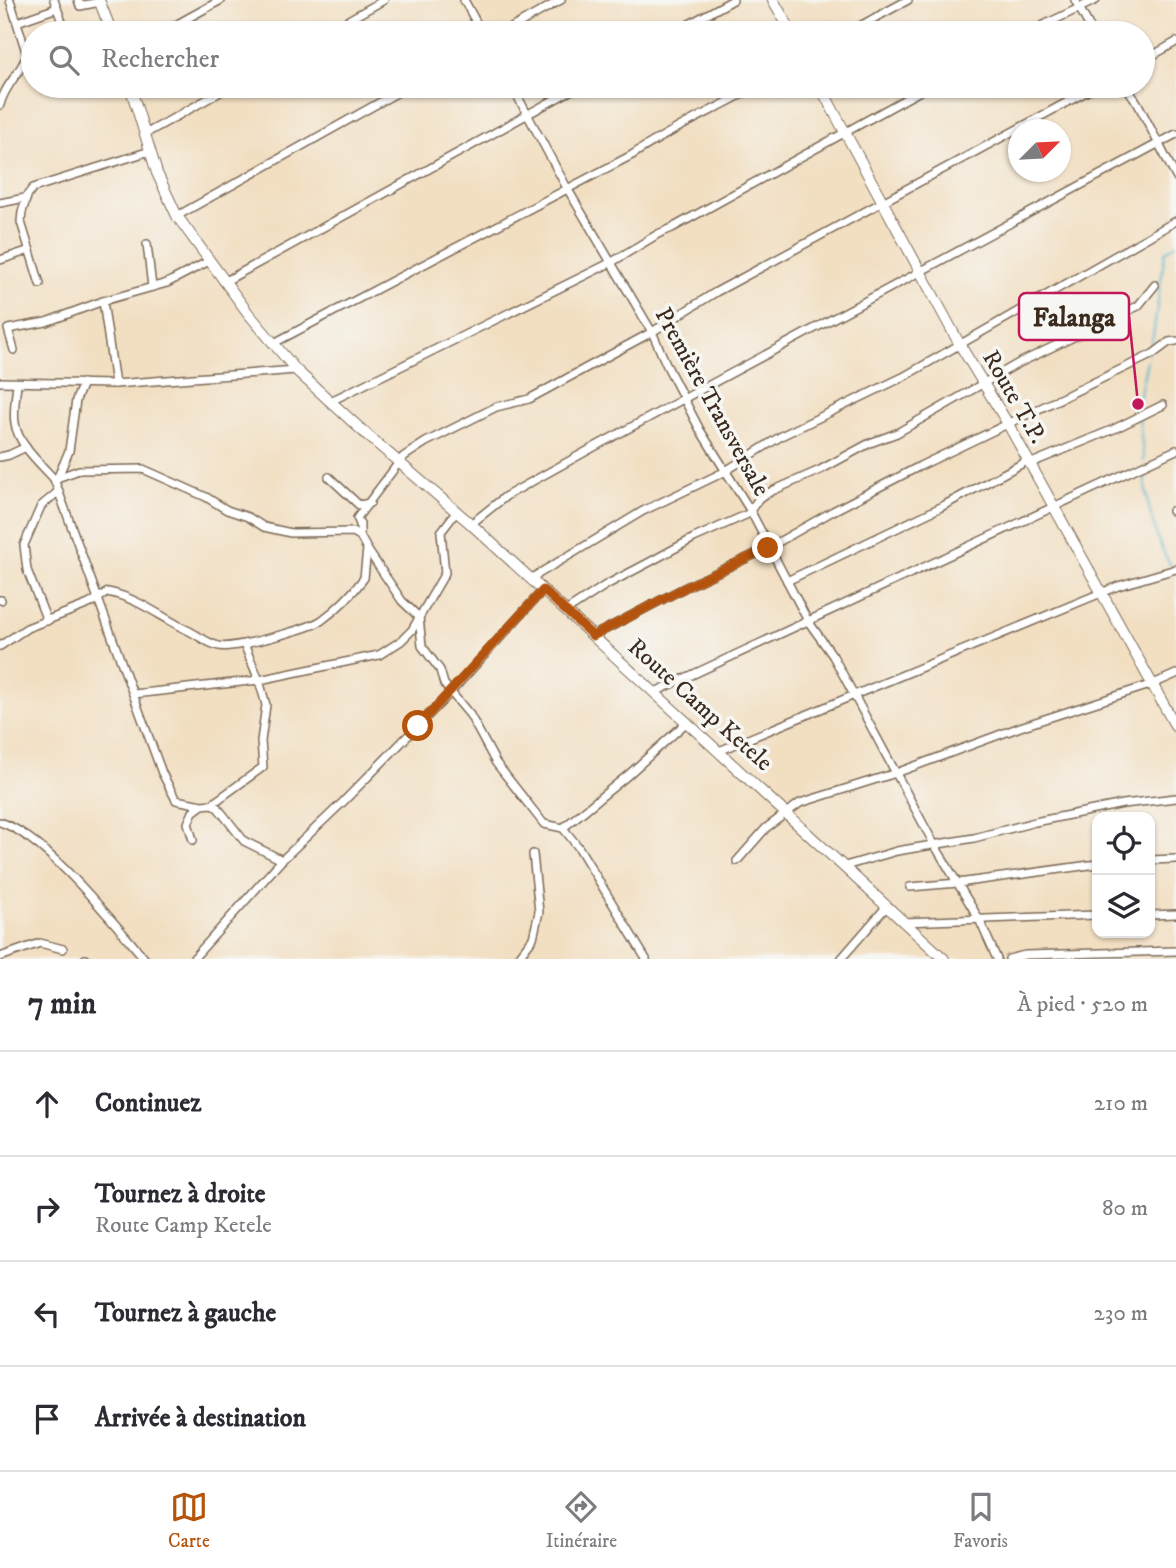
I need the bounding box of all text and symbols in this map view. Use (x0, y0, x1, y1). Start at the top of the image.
search box (21, 21, 1155, 98)
icon: search (45, 41, 83, 79)
text: Rechercher (101, 43, 219, 76)
north arrow (1008, 119, 1071, 182)
callout: Falanga (1019, 293, 1129, 340)
street label: Première Transversale (648, 302, 776, 502)
text: Falanga (1033, 302, 1116, 335)
street label: Route T.P. (975, 345, 1053, 449)
route end (752, 532, 783, 563)
street label: Route Camp Ketele (621, 632, 779, 778)
route start (402, 710, 433, 741)
map controls (1092, 812, 1155, 938)
button: locate (1092, 812, 1155, 875)
button: layers (1092, 875, 1155, 938)
text: 7 min (28, 986, 96, 1023)
text: À pied · 520 m (1017, 990, 1148, 1019)
icon: ahead (28, 1085, 66, 1123)
text: Continuez (95, 1087, 201, 1120)
text: 210 m (1094, 1089, 1148, 1118)
text: Tournez à droite (95, 1178, 266, 1211)
icon: right (28, 1190, 66, 1228)
text: 80 m (1102, 1194, 1148, 1223)
text: Route Camp Ketele (95, 1211, 272, 1240)
icon: left (28, 1295, 66, 1333)
text: Tournez à gauche (95, 1297, 276, 1330)
text: 230 m (1094, 1299, 1148, 1328)
icon: arrive (28, 1400, 66, 1438)
text: Arrivée à destination (95, 1402, 306, 1435)
tab: Carte (168, 1488, 210, 1553)
tab: Itinéraire (546, 1488, 617, 1553)
tab: Favoris (953, 1488, 1008, 1553)

